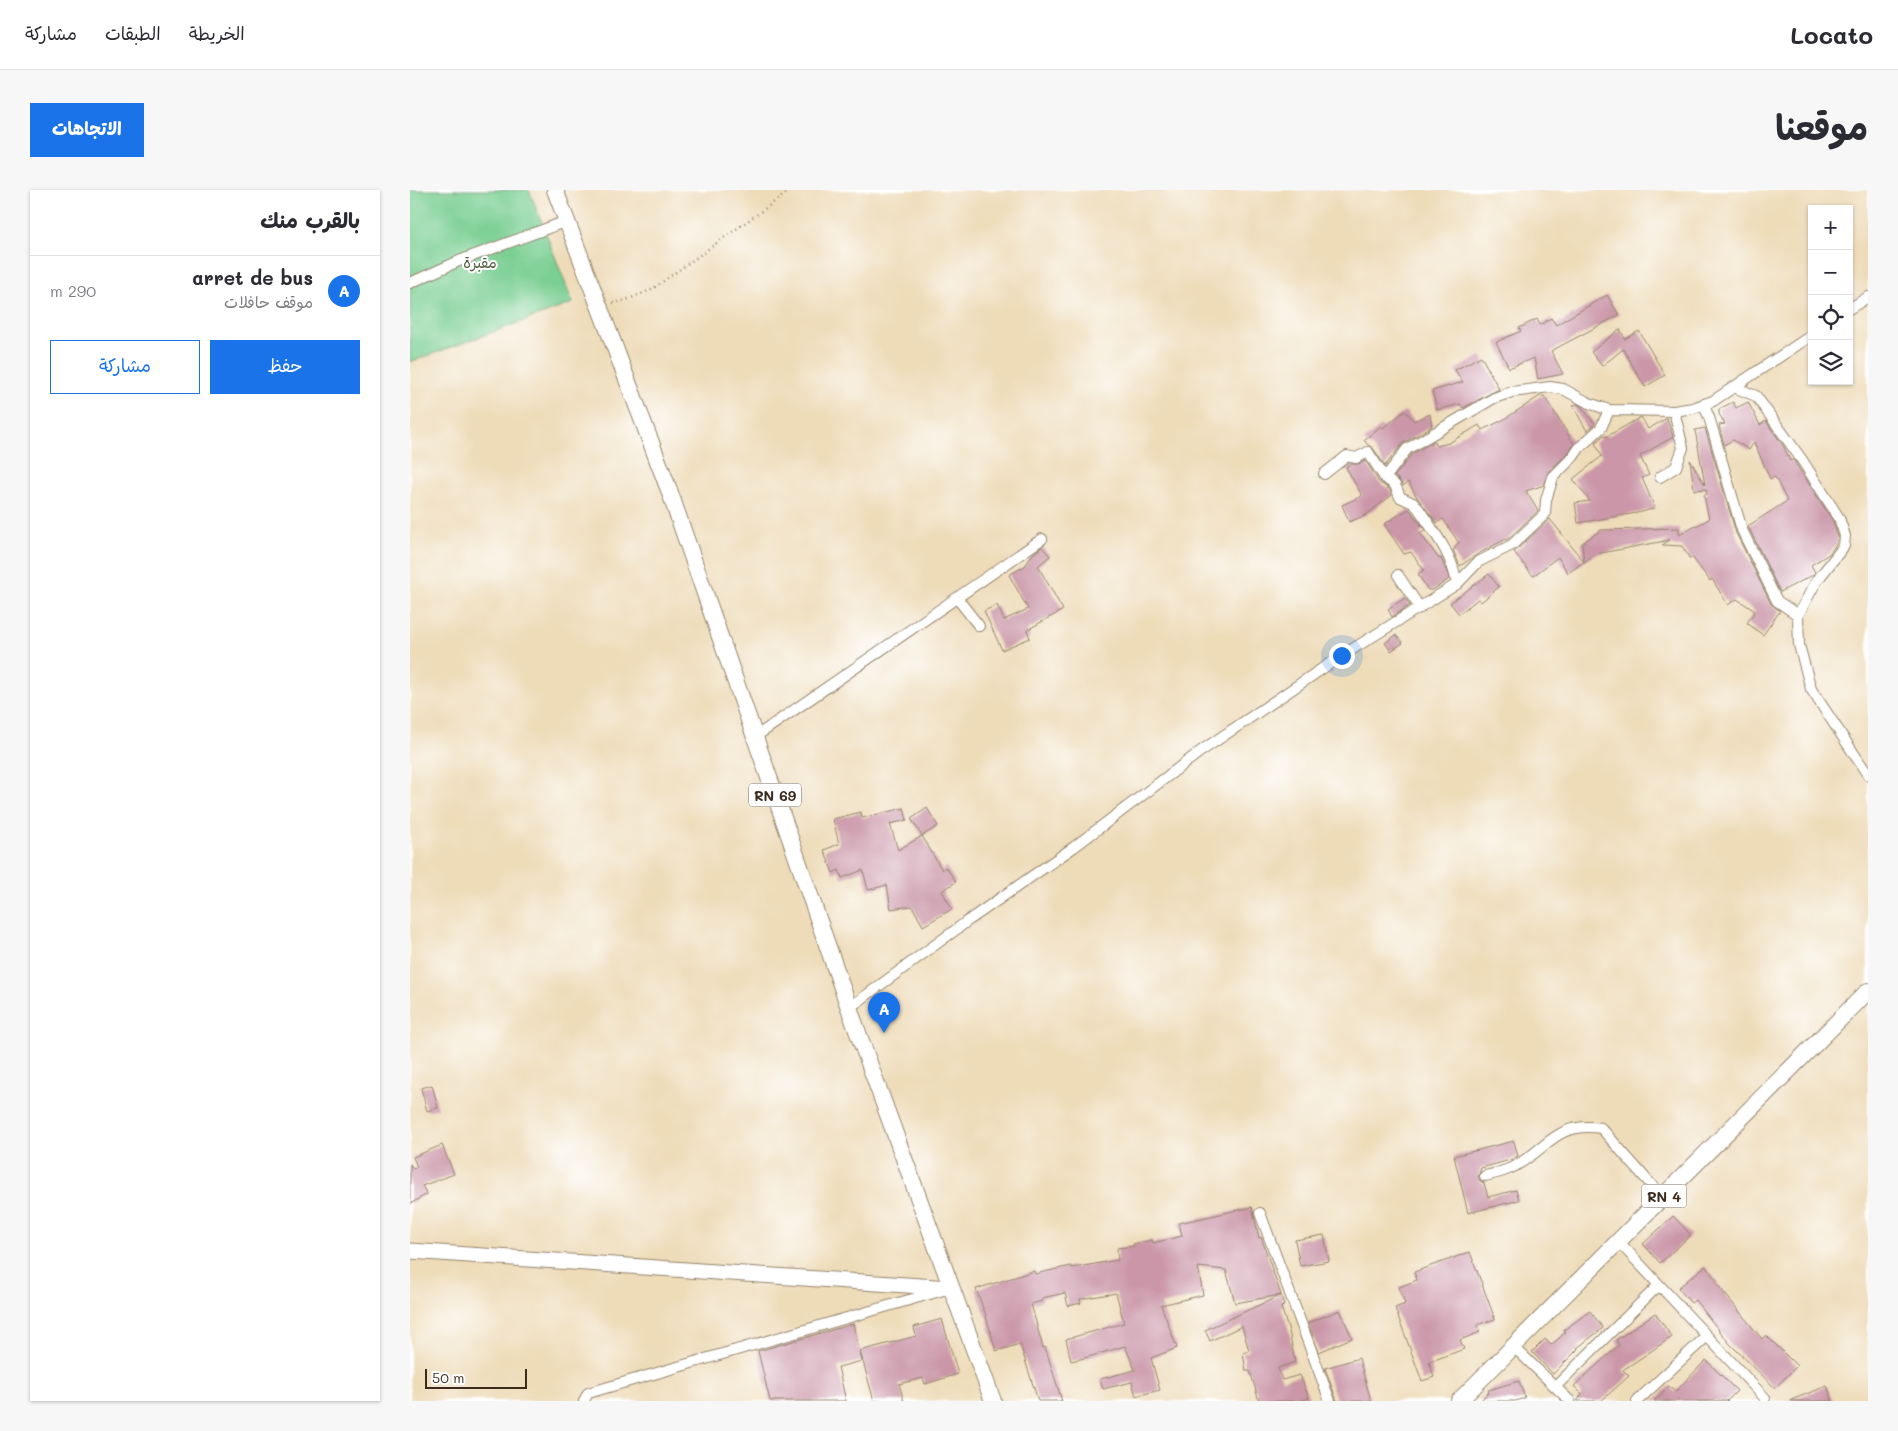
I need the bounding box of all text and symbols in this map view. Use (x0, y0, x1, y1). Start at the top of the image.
text: Locato (1790, 19, 1873, 50)
text: مشاركة (25, 21, 77, 45)
text: الطبقات (105, 21, 161, 45)
text: الخريطة (189, 21, 245, 45)
button: الاتجاهات (30, 103, 144, 157)
text: موقعنا (1775, 103, 1868, 149)
map controls (1808, 205, 1853, 385)
button: + (1808, 205, 1853, 250)
text: بالقرب منك (260, 206, 360, 233)
button: − (1808, 250, 1853, 295)
park label: مقبرة (463, 252, 497, 272)
text: arret de bus (192, 265, 313, 290)
text: 290 m (50, 280, 96, 301)
text: A (338, 280, 350, 301)
text: موقف حافلات (224, 291, 313, 312)
button: locate (1808, 295, 1853, 340)
button: مشاركة (50, 340, 200, 394)
button: حفظ (210, 340, 360, 394)
button: layers (1808, 340, 1853, 385)
your location (1329, 643, 1355, 669)
road number: RN 69 (749, 784, 801, 806)
pin: A (868, 992, 900, 1033)
road number: RN 4 (1642, 1184, 1686, 1208)
scale bar (425, 1366, 528, 1389)
text: 50 m (432, 1368, 464, 1387)

